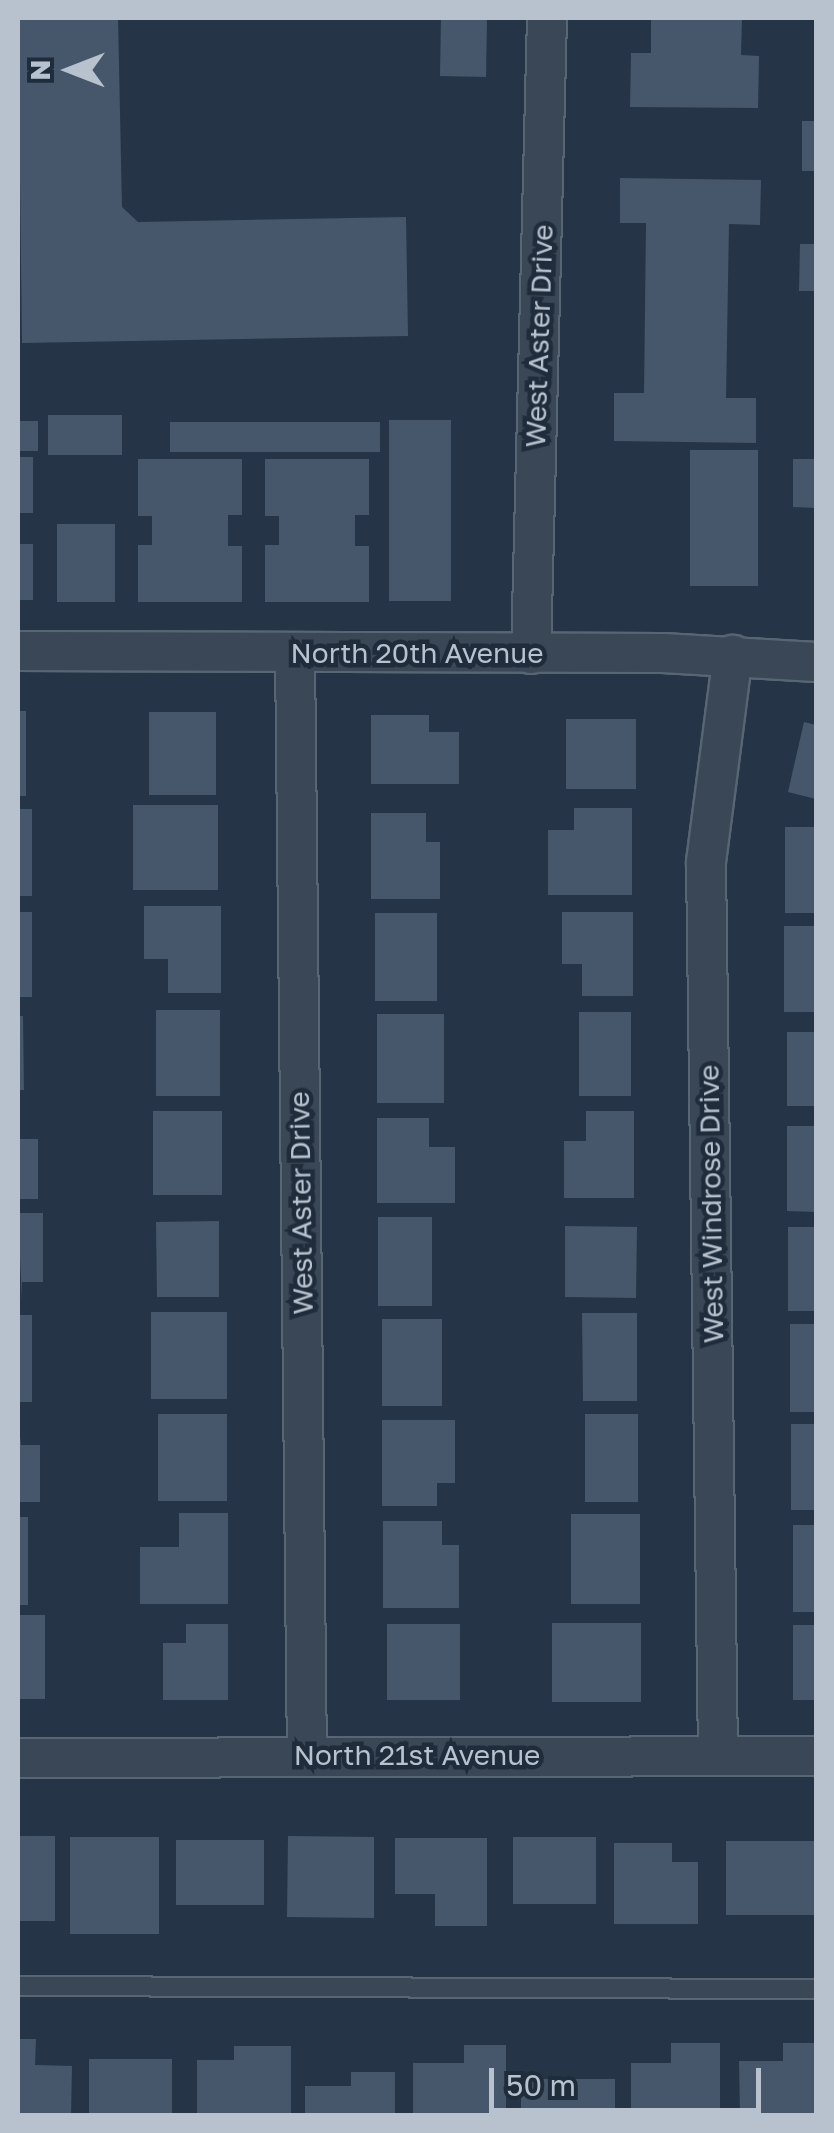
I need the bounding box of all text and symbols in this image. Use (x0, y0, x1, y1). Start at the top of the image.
north arrow (20, 20, 120, 120)
text: N (23, 59, 56, 81)
street label: West Aster Drive (518, 224, 560, 448)
street label: North 20th Avenue (291, 636, 543, 670)
street label: West Windrose Drive (692, 1064, 730, 1344)
street label: West Aster Drive (282, 1091, 320, 1315)
street label: North 21st Avenue (294, 1738, 540, 1772)
scale bar (494, 2048, 766, 2110)
text: 50 m (506, 2067, 576, 2103)

